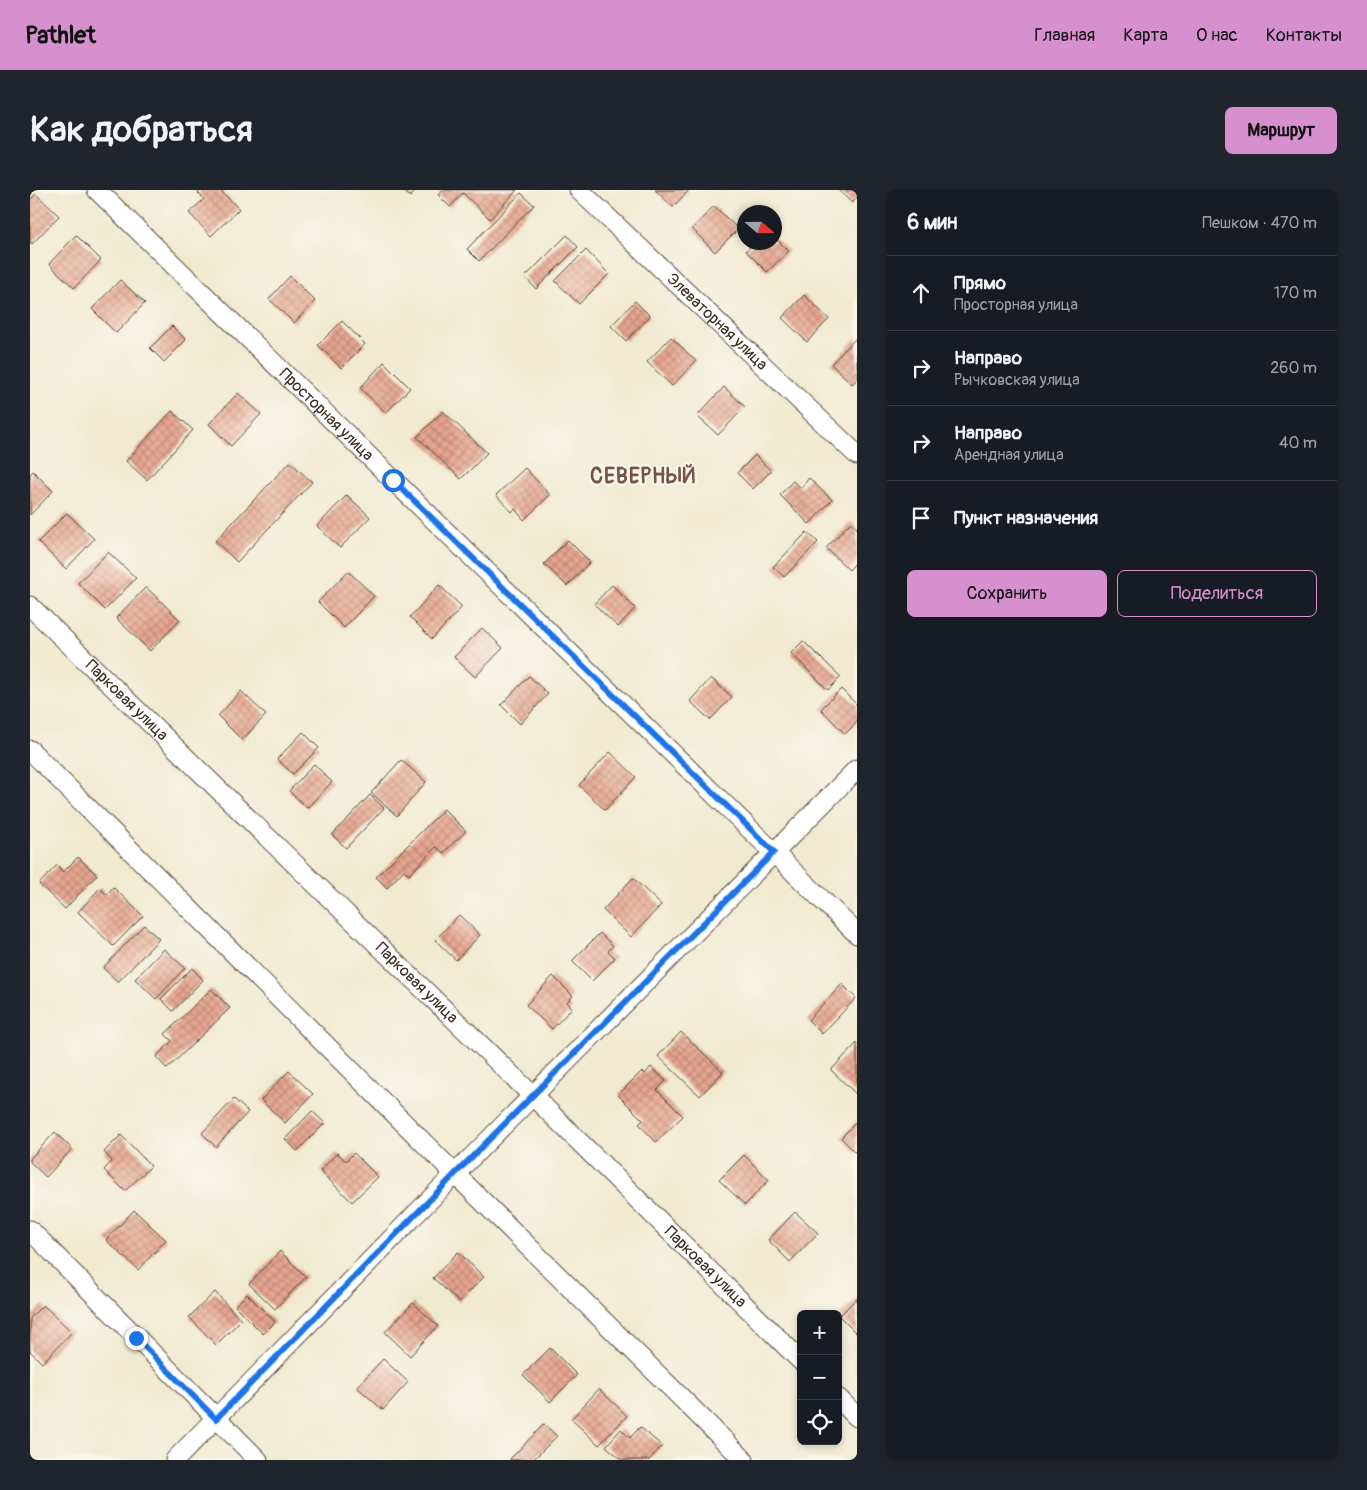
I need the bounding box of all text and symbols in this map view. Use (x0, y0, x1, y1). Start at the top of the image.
text: Pathlet (25, 21, 96, 50)
text: Главная (1034, 24, 1095, 47)
text: Карта (1123, 24, 1168, 47)
text: О нас (1196, 24, 1238, 47)
text: Контакты (1266, 24, 1342, 47)
button: Маршрут (1225, 107, 1337, 154)
text: Как добраться (30, 108, 253, 152)
north arrow (737, 205, 782, 250)
text: 6 мин (907, 209, 957, 236)
text: Пешком · 470 m (1202, 213, 1317, 233)
street label: Элеваторная улица (663, 269, 772, 374)
text: Прямо (954, 271, 1006, 295)
icon: ahead (907, 279, 935, 307)
text: 170 m (1274, 283, 1317, 303)
text: Просторная улица (954, 295, 1078, 315)
text: Направо (954, 346, 1022, 370)
icon: right (907, 354, 935, 382)
text: 260 m (1270, 358, 1317, 378)
street label: Просторная улица (275, 364, 378, 465)
text: Рычковская улица (954, 370, 1080, 390)
text: Направо (954, 421, 1022, 445)
icon: right (907, 429, 935, 457)
text: 40 m (1279, 433, 1317, 453)
text: Арендная улица (954, 445, 1064, 465)
district label: СЕВЕРНЫЙ (590, 463, 696, 490)
route start (382, 469, 405, 492)
icon: arrive (907, 504, 935, 532)
text: Пункт назначения (954, 506, 1098, 530)
button: Сохранить (907, 570, 1107, 617)
button: Поделиться (1117, 570, 1317, 617)
street label: Парковая улица (81, 655, 172, 745)
street label: Парковая улица (371, 938, 462, 1028)
street label: Парковая улица (660, 1222, 751, 1312)
map controls (797, 1310, 842, 1445)
button: + (797, 1310, 842, 1355)
route end (125, 1327, 148, 1350)
button: − (797, 1355, 842, 1400)
button: locate (797, 1400, 842, 1445)

